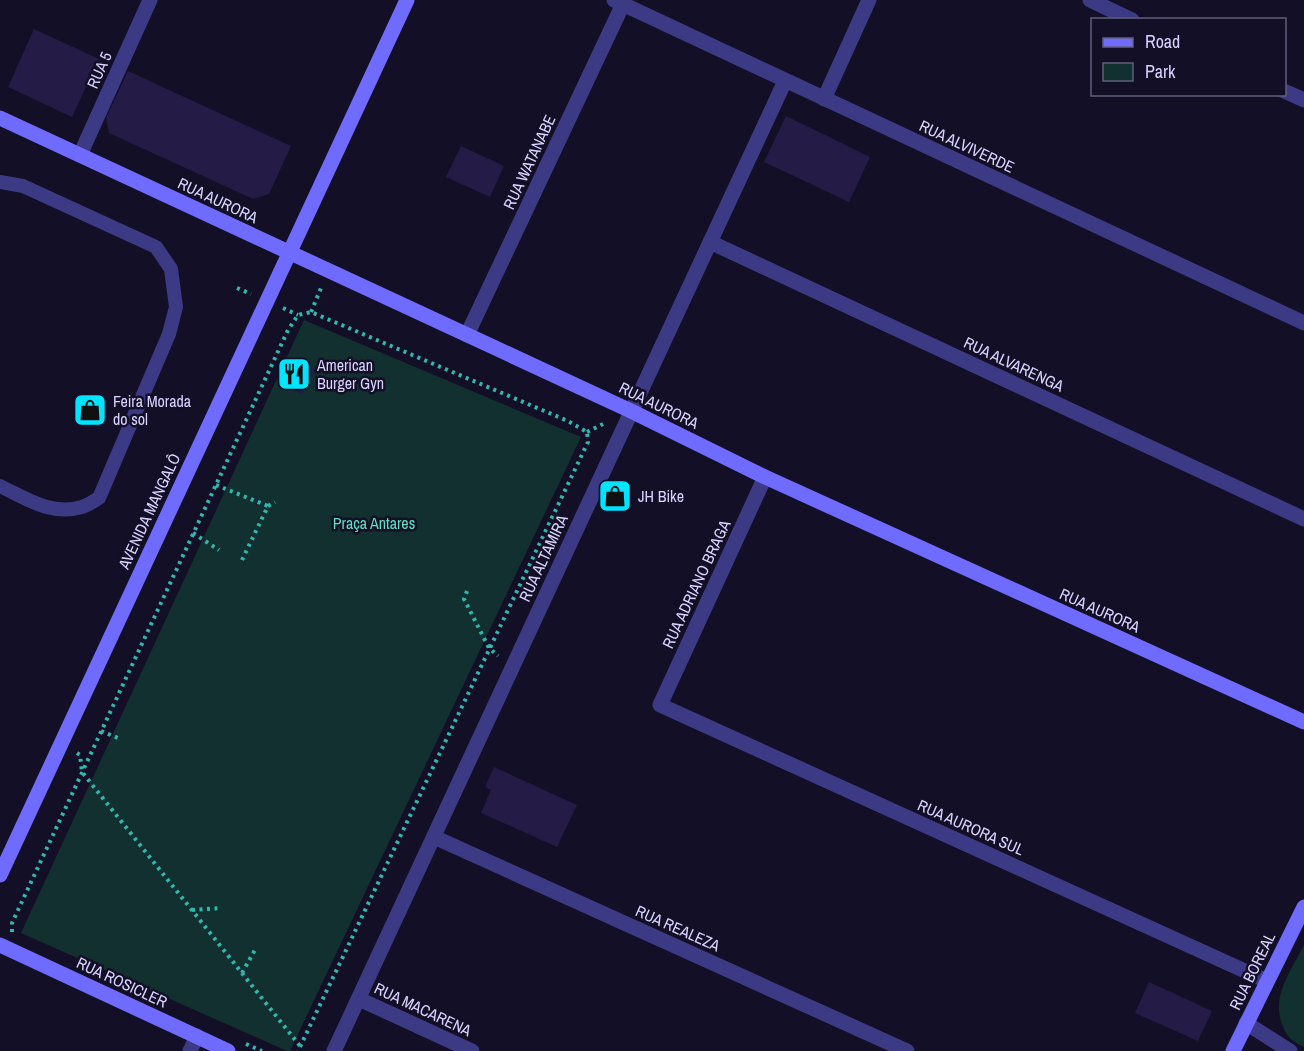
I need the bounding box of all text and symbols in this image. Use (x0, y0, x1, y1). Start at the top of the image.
legend (1091, 18, 1286, 96)
text: Road (1145, 29, 1180, 54)
street label: RUA 5 (81, 48, 117, 92)
text: Park (1145, 59, 1176, 84)
street label: RUA WATANABE (498, 111, 560, 213)
street label: RUA ALVIVERDE (916, 114, 1018, 178)
street label: RUA AURORA (174, 172, 262, 228)
street label: RUA ALVARENGA (960, 331, 1068, 397)
place label: American Burger Gyn (316, 354, 384, 394)
restaurant icon: American Burger Gyn (276, 356, 312, 392)
street label: RUA AURORA (616, 376, 703, 434)
place label: Feira Morada do sol (113, 390, 192, 430)
shop icon: Feira Morada do sol (72, 392, 108, 428)
street label: AVENIDA MANGALÔ (112, 450, 185, 573)
shop icon: JH Bike (597, 478, 633, 514)
place label: JH Bike (638, 485, 684, 507)
street label: RUA ALTAMIRA (513, 511, 573, 605)
park label: Praça Antares (333, 512, 415, 534)
street label: RUA ADRIANO BRAGA (657, 516, 736, 652)
street label: RUA AURORA (1056, 582, 1144, 638)
street label: RUA AURORA SUL (914, 794, 1028, 861)
street label: RUA REALEZA (632, 900, 724, 957)
street label: RUA BOREAL (1224, 928, 1281, 1014)
street label: RUA ROSICLER (73, 951, 171, 1013)
street label: RUA MACARENA (371, 977, 475, 1041)

